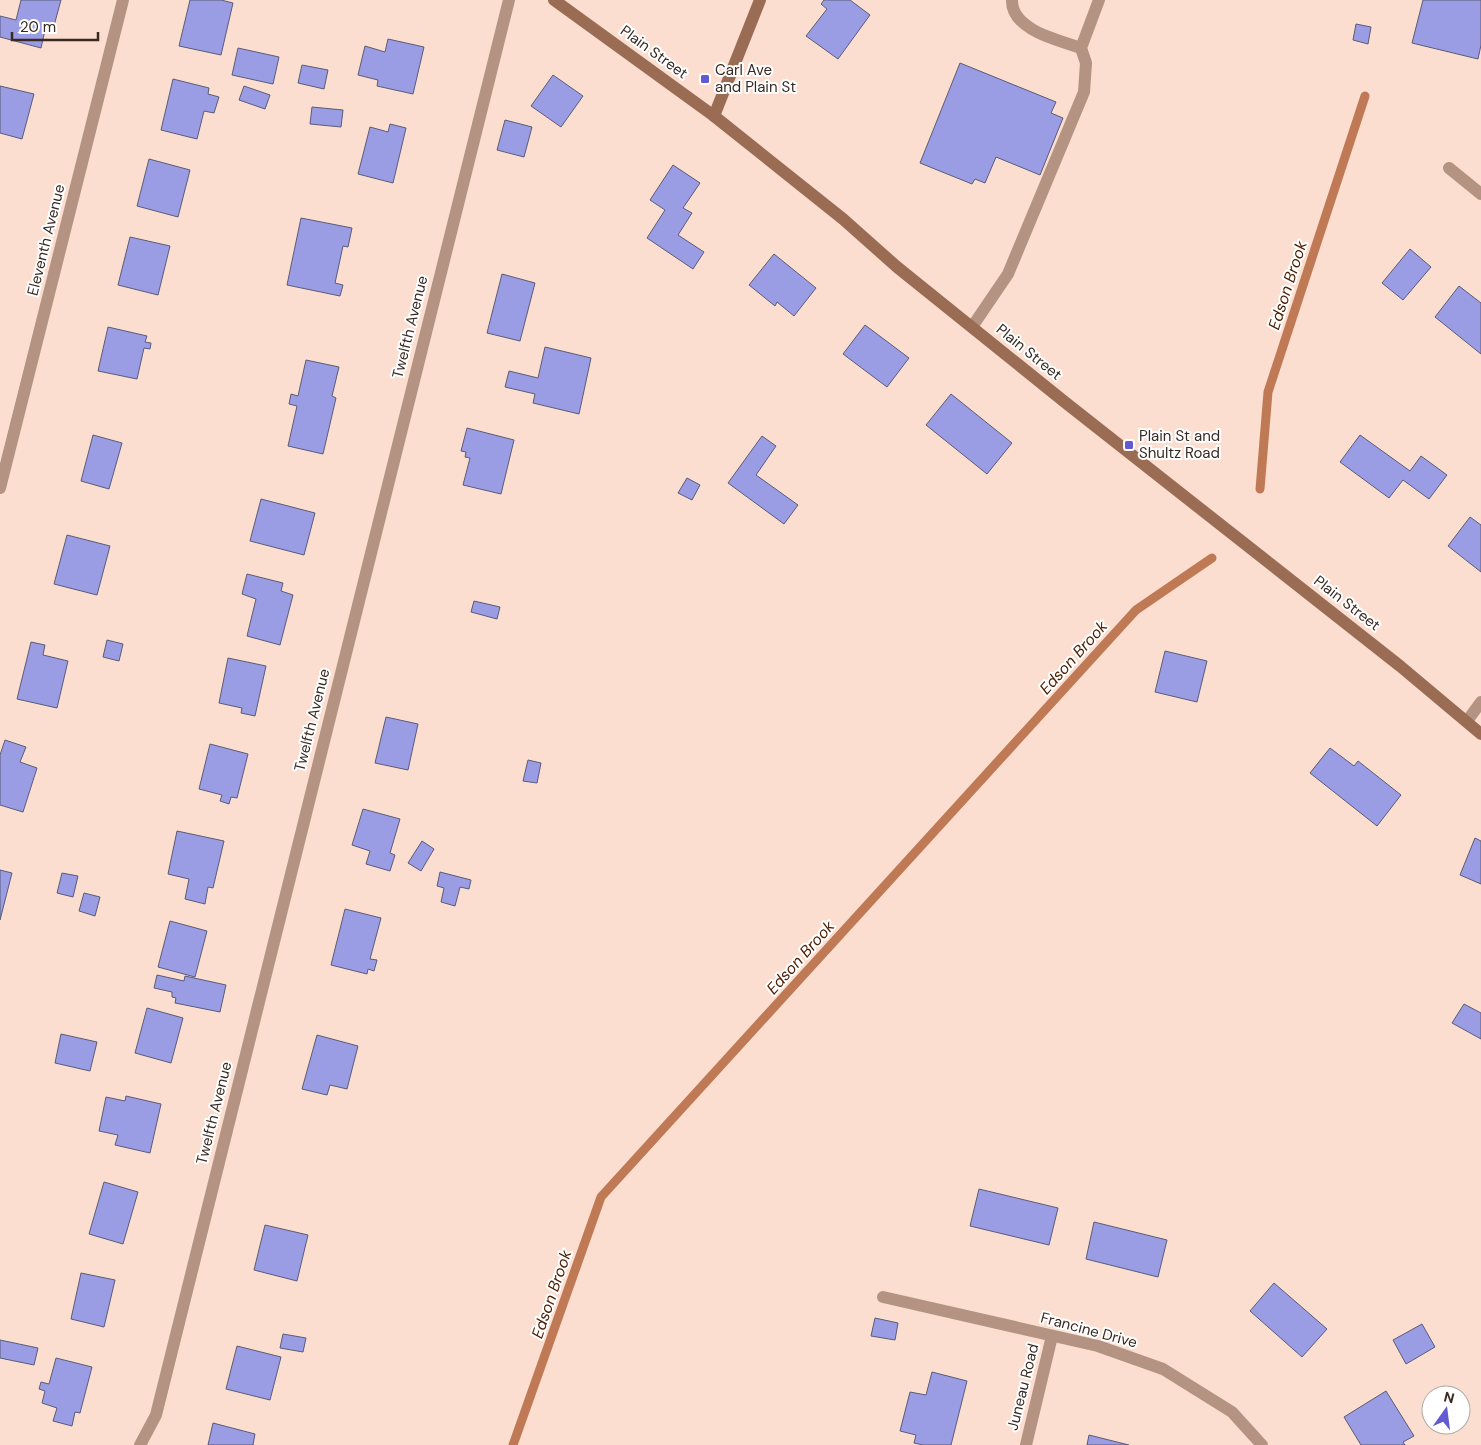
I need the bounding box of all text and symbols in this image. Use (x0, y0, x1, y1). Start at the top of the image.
scale bar (12, 10, 99, 42)
text: 20 m (20, 17, 56, 37)
street label: Plain Street (616, 21, 692, 83)
place label: Carl Ave and Plain St (715, 60, 796, 97)
marker: Carl Ave and Plain St (699, 73, 711, 85)
street label: Eleventh Avenue (22, 182, 70, 298)
water label: Edson Brook (1263, 237, 1312, 332)
street label: Twelfth Avenue (388, 274, 432, 380)
street label: Plain Street (992, 319, 1066, 385)
place label: Plain St and Shultz Road (1139, 426, 1220, 463)
marker: Plain St and Shultz Road (1123, 439, 1135, 451)
street label: Plain Street (1310, 571, 1384, 635)
water label: Edson Brook (1035, 615, 1113, 699)
street label: Twelfth Avenue (290, 667, 334, 773)
water label: Edson Brook (762, 915, 840, 999)
street label: Twelfth Avenue (192, 1060, 236, 1166)
water label: Edson Brook (527, 1246, 577, 1341)
street label: Francine Drive (1039, 1308, 1139, 1352)
street label: Juneau Road (1003, 1341, 1043, 1433)
north arrow (1421, 1385, 1471, 1435)
text: N (1442, 1387, 1456, 1407)

